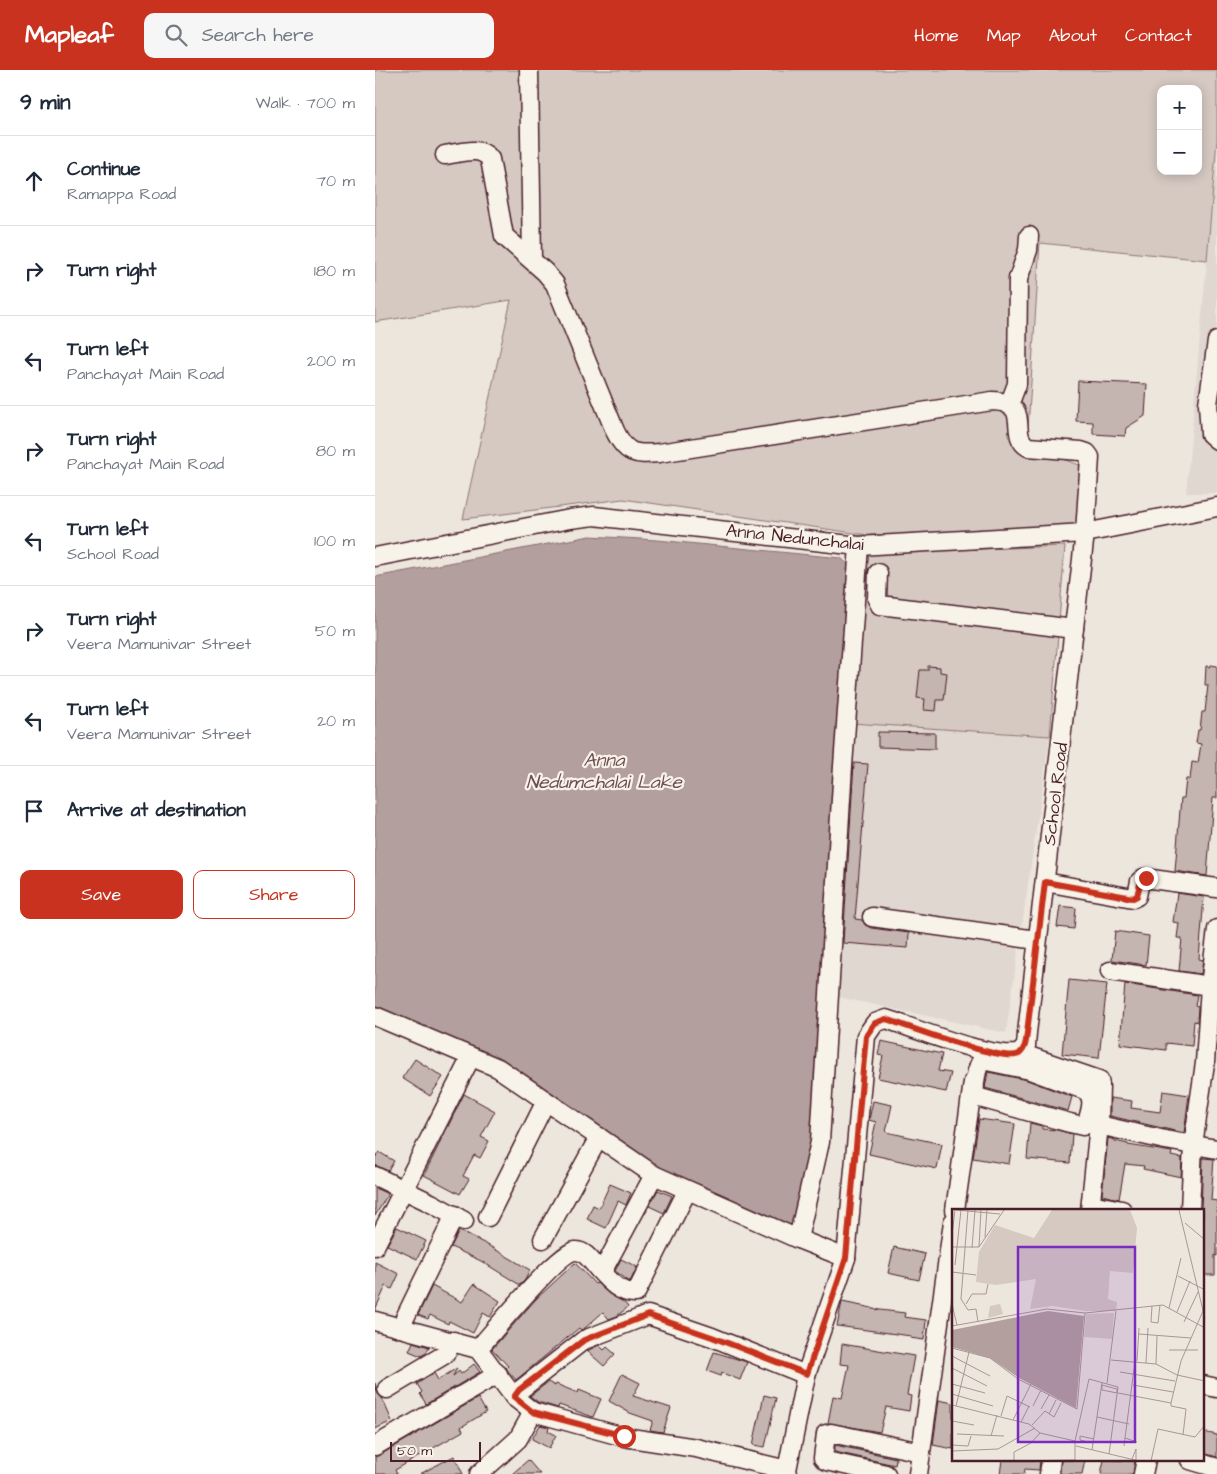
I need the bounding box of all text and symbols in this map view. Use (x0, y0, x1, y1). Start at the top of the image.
search box (144, 13, 494, 58)
text: Mapleaf (25, 18, 114, 52)
icon: search (162, 21, 190, 49)
text: Search here (202, 22, 314, 49)
text: Home (914, 23, 959, 48)
text: Map (987, 23, 1021, 48)
text: About (1049, 23, 1097, 48)
text: Contact (1125, 23, 1192, 48)
map controls (1157, 85, 1202, 175)
button: + (1157, 85, 1202, 130)
text: 9 min (20, 88, 70, 117)
text: Walk · 700 m (256, 92, 355, 114)
button: − (1157, 130, 1202, 175)
text: Continue (67, 156, 141, 183)
icon: ahead (20, 167, 48, 195)
text: 70 m (316, 170, 355, 192)
text: Ramappa Road (67, 183, 176, 205)
icon: right (20, 257, 48, 285)
text: Turn right (67, 257, 156, 284)
text: 180 m (314, 260, 355, 282)
text: Turn left (67, 336, 148, 363)
icon: left (20, 347, 48, 375)
text: 200 m (307, 350, 355, 372)
text: Panchayat Main Road (67, 363, 224, 385)
text: Turn right (67, 426, 156, 453)
icon: right (20, 437, 48, 465)
text: 80 m (316, 440, 355, 462)
text: Panchayat Main Road (67, 453, 224, 475)
text: Turn left (67, 516, 148, 543)
street label: Anna Nedunchalai (725, 518, 865, 557)
icon: left (20, 527, 48, 555)
text: 100 m (314, 530, 355, 552)
text: School Road (67, 543, 159, 565)
text: Turn right (67, 606, 156, 633)
icon: right (20, 617, 48, 645)
text: 50 m (315, 620, 355, 642)
text: Veera Mamunivar Street (67, 633, 251, 655)
text: Turn left (67, 696, 148, 723)
icon: left (20, 707, 48, 735)
text: 20 m (317, 710, 355, 732)
text: Veera Mamunivar Street (67, 723, 251, 745)
street label: School Road (1037, 741, 1074, 847)
water label: Anna Nedumchalai Lake (526, 747, 683, 796)
icon: arrive (20, 797, 48, 825)
text: Arrive at destination (67, 797, 246, 824)
route end (1135, 867, 1158, 890)
button: Save (20, 870, 183, 919)
button: Share (193, 870, 355, 919)
inset map (952, 1209, 1205, 1462)
route start (613, 1425, 636, 1448)
scale bar (390, 1439, 481, 1462)
text: 50 m (397, 1441, 432, 1461)

